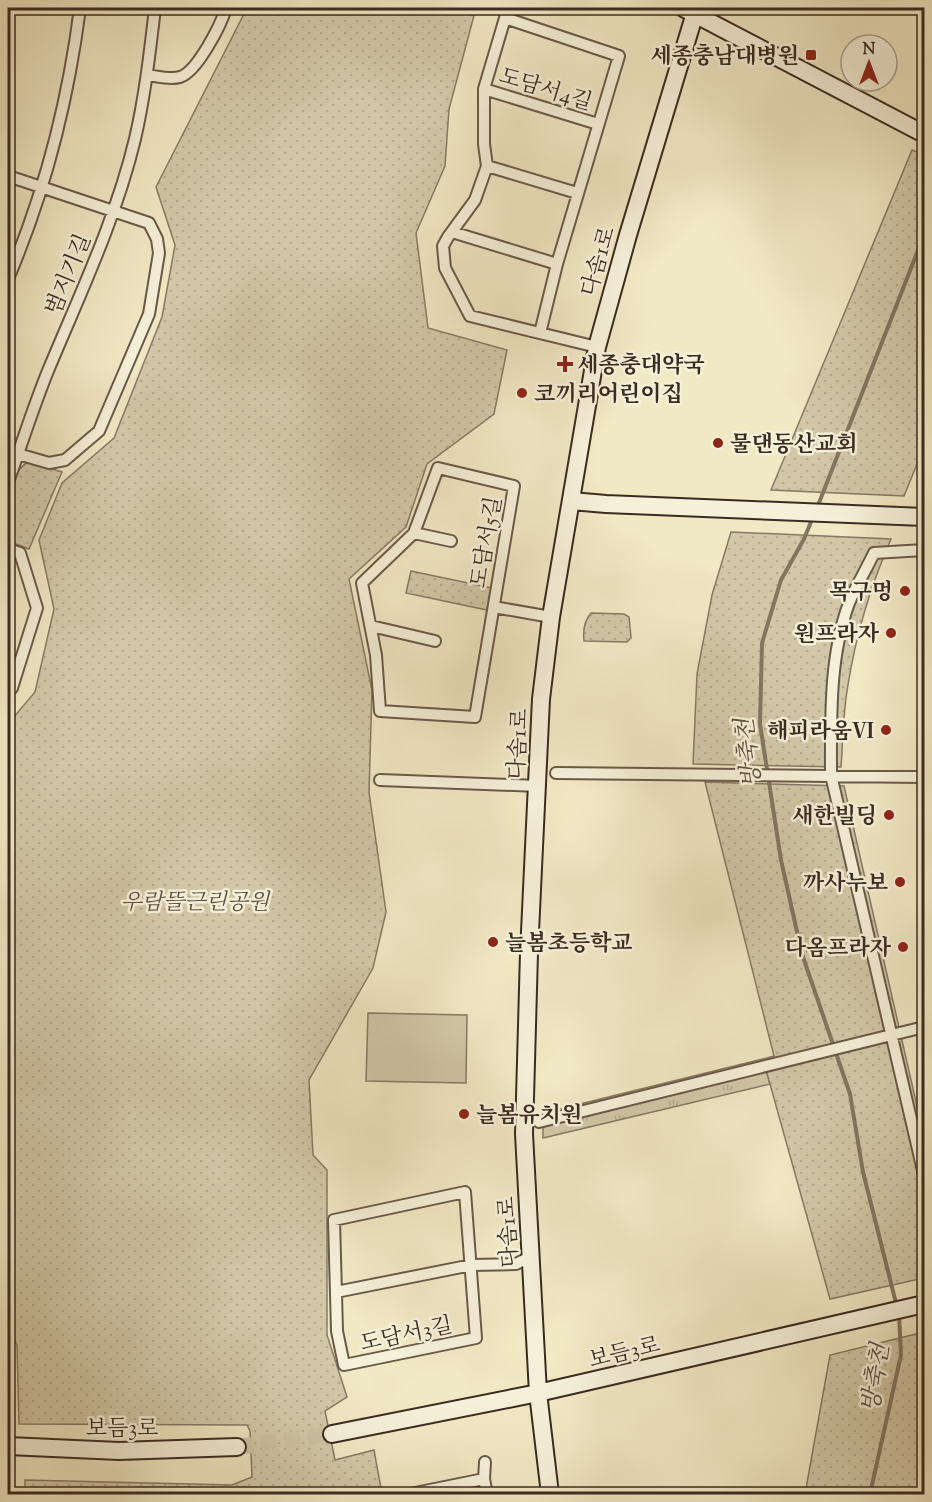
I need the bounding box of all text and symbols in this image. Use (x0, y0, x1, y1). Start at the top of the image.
north arrow (839, 33, 899, 93)
text: N (863, 39, 876, 62)
place label: 세종충남대병원 (650, 42, 799, 74)
marker: 세종충남대병원 (804, 48, 818, 62)
street label: 도담서4길 (494, 62, 596, 120)
street label: 다솜1로 (575, 223, 625, 300)
street label: 범지기길 (39, 230, 101, 321)
place label: 세종충대약국 (577, 351, 705, 383)
marker: 세종충대약국 (558, 357, 572, 371)
place label: 코끼리어린이집 (534, 380, 683, 412)
marker: 코끼리어린이집 (515, 386, 529, 400)
place label: 물댄동산교회 (730, 430, 858, 462)
marker: 물댄동산교회 (711, 436, 725, 450)
street label: 도담서5길 (464, 494, 512, 591)
place label: 목구멍 (829, 578, 893, 610)
marker: 목구멍 (898, 584, 912, 598)
place label: 원프라자 (794, 620, 880, 652)
marker: 원프라자 (884, 626, 898, 640)
street label: 다솜1로 (502, 708, 538, 781)
water label: 방축천 (729, 714, 771, 789)
place label: 해피라움Ⅵ (767, 717, 874, 749)
marker: 해피라움Ⅵ (879, 723, 893, 737)
place label: 새한빌딩 (792, 802, 877, 834)
marker: 새한빌딩 (882, 808, 896, 822)
place label: 까사누보 (803, 869, 889, 901)
marker: 까사누보 (893, 875, 907, 889)
park label: 우람뜰근린공원 (121, 888, 271, 920)
place label: 늘봄초등학교 (505, 929, 633, 961)
place label: 다옴프라자 (785, 934, 892, 966)
marker: 늘봄초등학교 (486, 935, 500, 949)
marker: 다옴프라자 (896, 940, 910, 954)
place label: 늘봄유치원 (476, 1101, 582, 1133)
marker: 늘봄유치원 (457, 1107, 471, 1121)
street label: 다솜1로 (492, 1195, 528, 1268)
street label: 도담서3길 (357, 1311, 456, 1361)
street label: 보듬3로 (586, 1330, 664, 1378)
water label: 방축천 (855, 1340, 899, 1415)
street label: 보듬3로 (86, 1414, 158, 1446)

